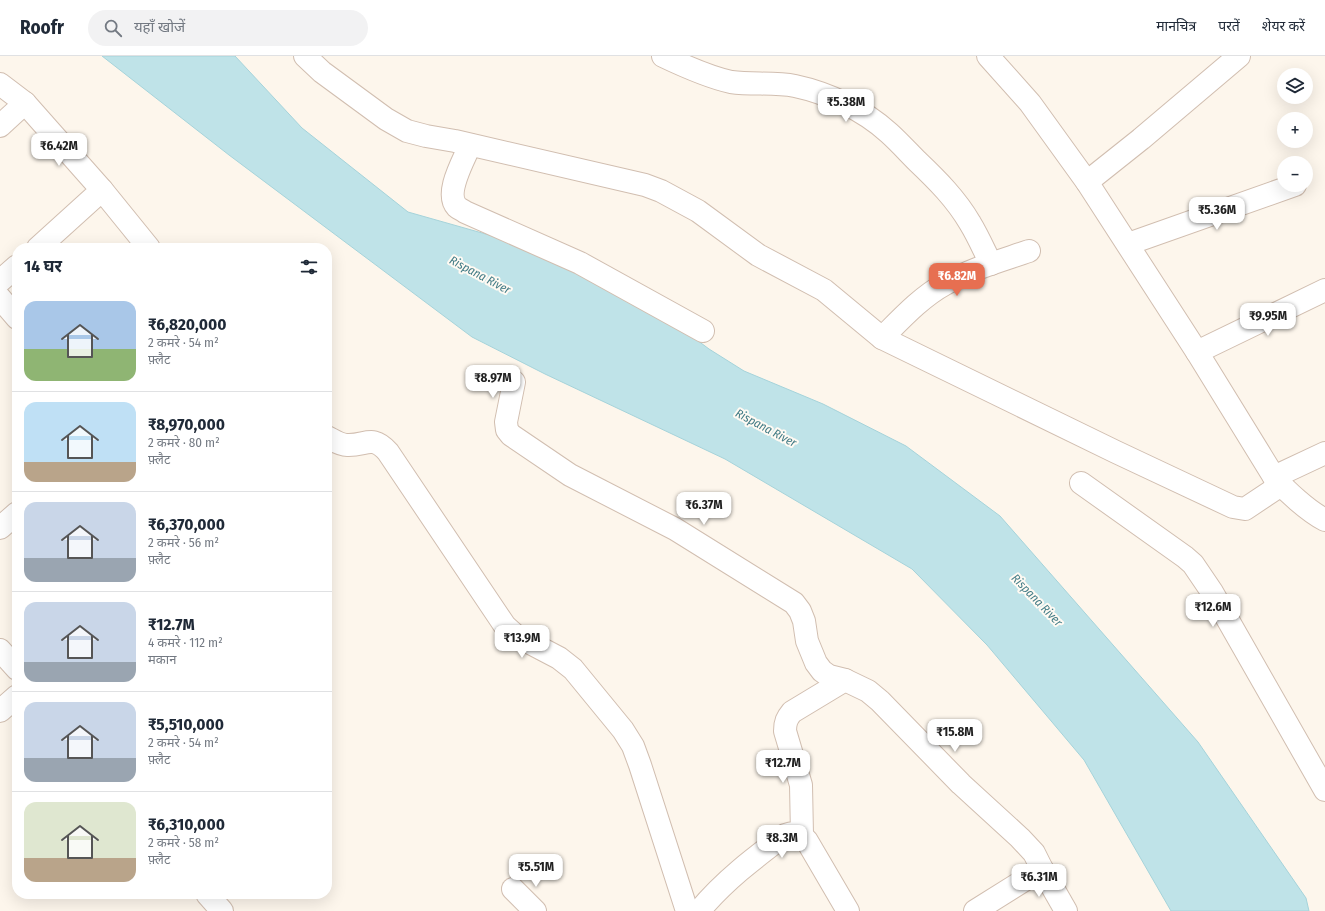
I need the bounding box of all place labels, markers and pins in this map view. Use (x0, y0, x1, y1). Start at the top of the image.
pin: ₹5.38M (813, 89, 879, 123)
pin: ₹6.42M (26, 133, 92, 167)
pin: ₹5.36M (1184, 197, 1250, 231)
pin: ₹6.82M (924, 263, 990, 297)
pin: ₹9.95M (1235, 303, 1301, 337)
pin: ₹8.97M (460, 365, 526, 399)
pin: ₹6.37M (671, 492, 737, 526)
pin: ₹12.6M (1180, 594, 1246, 628)
pin: ₹13.9M (489, 625, 555, 659)
pin: ₹15.8M (922, 719, 988, 753)
pin: ₹12.7M (750, 750, 816, 784)
pin: ₹8.3M (754, 825, 810, 859)
pin: ₹5.51M (503, 854, 569, 888)
pin: ₹6.31M (1006, 864, 1072, 898)

